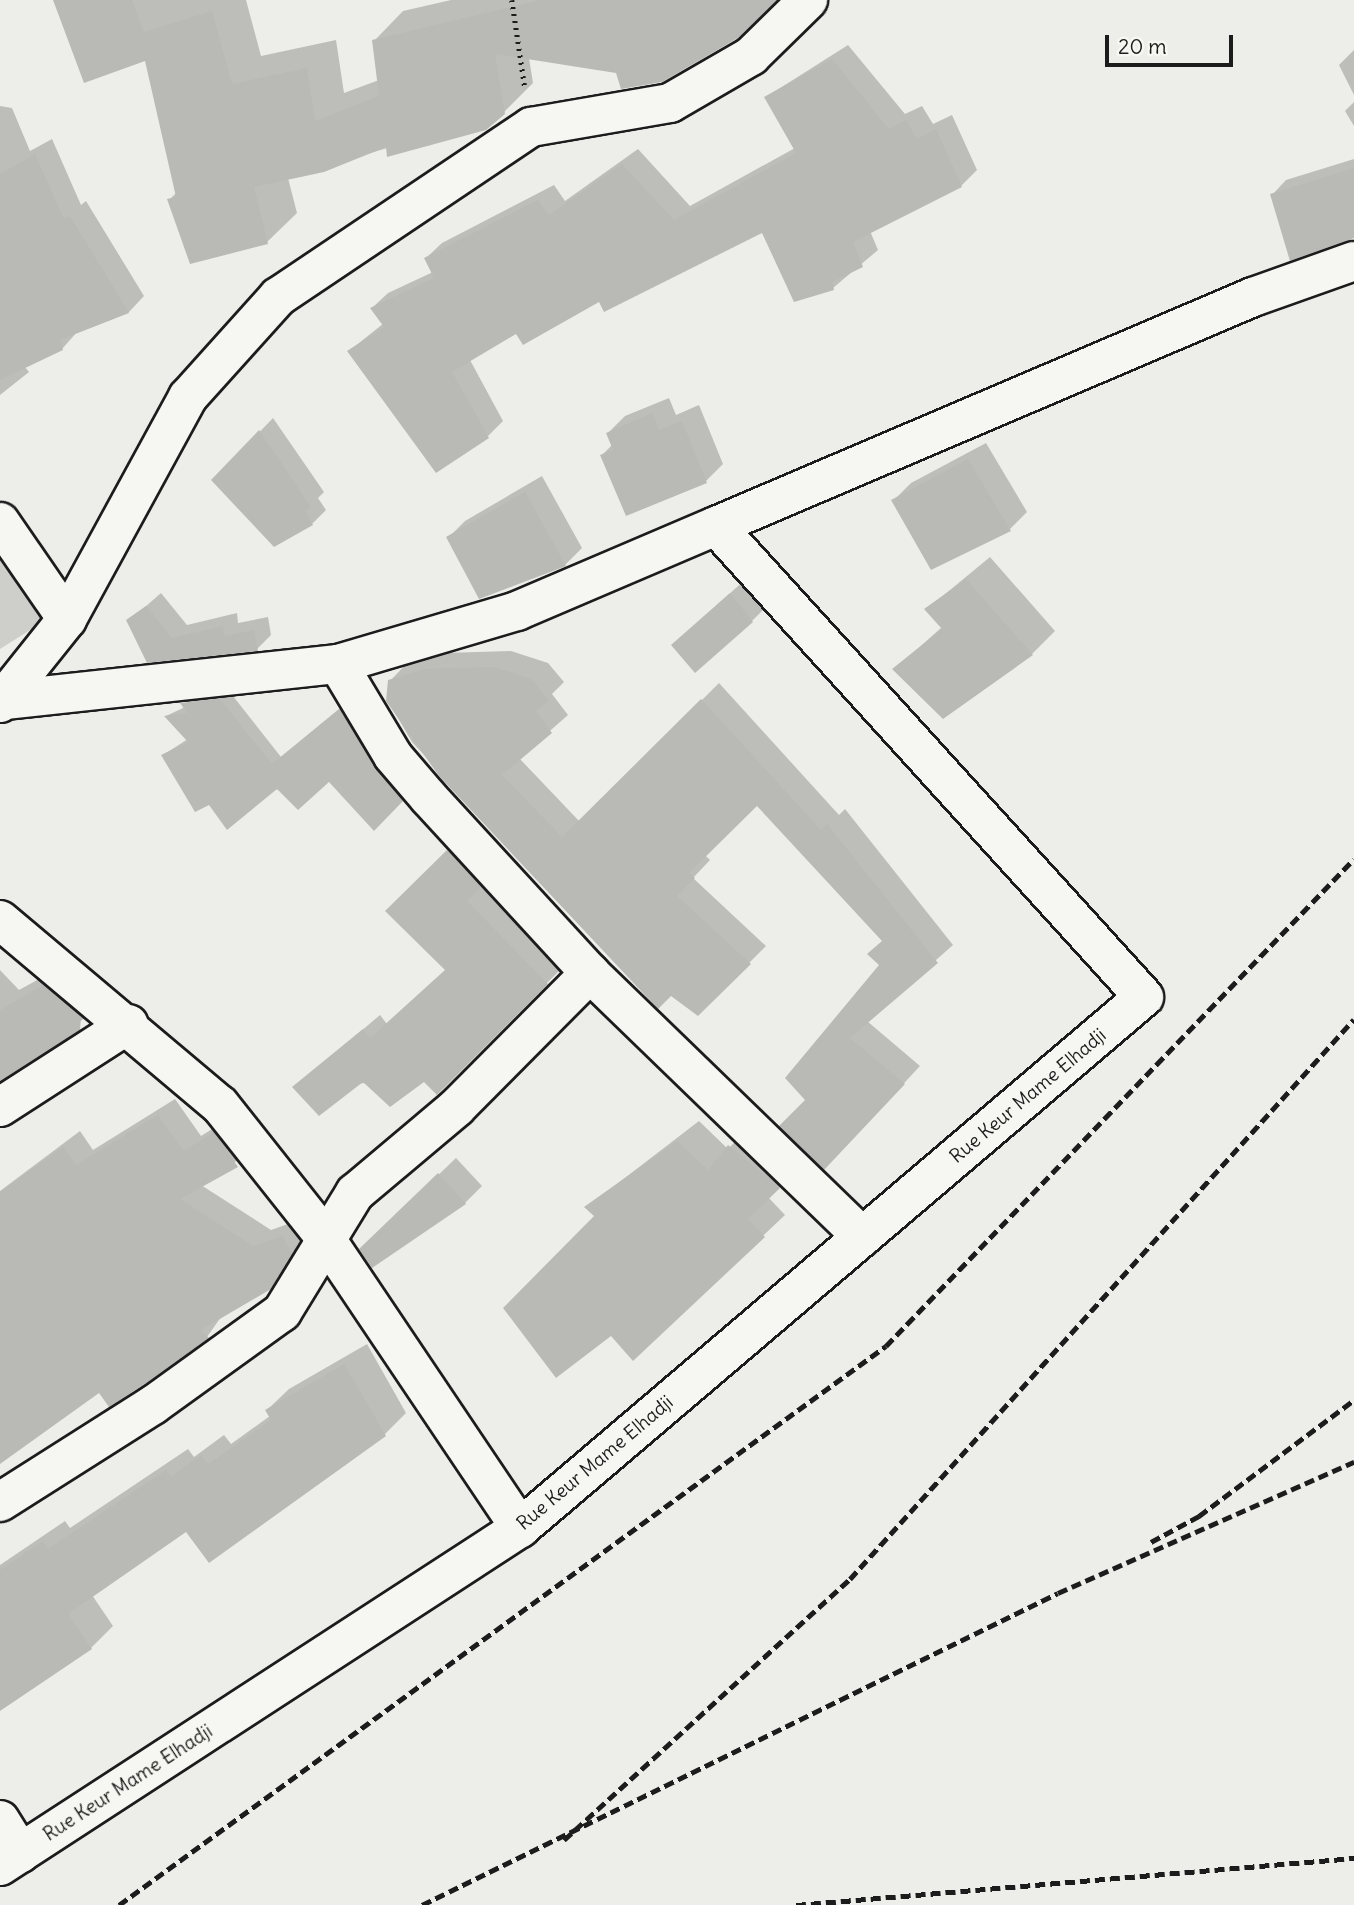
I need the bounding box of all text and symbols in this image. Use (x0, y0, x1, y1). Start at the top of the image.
scale bar (1109, 21, 1237, 65)
text: 20 m (1118, 33, 1167, 60)
street label: Rue Keur Mame Elhadji (945, 1024, 1111, 1168)
street label: Rue Keur Mame Elhadji (512, 1391, 678, 1535)
street label: Rue Keur Mame Elhadji (39, 1720, 217, 1846)

